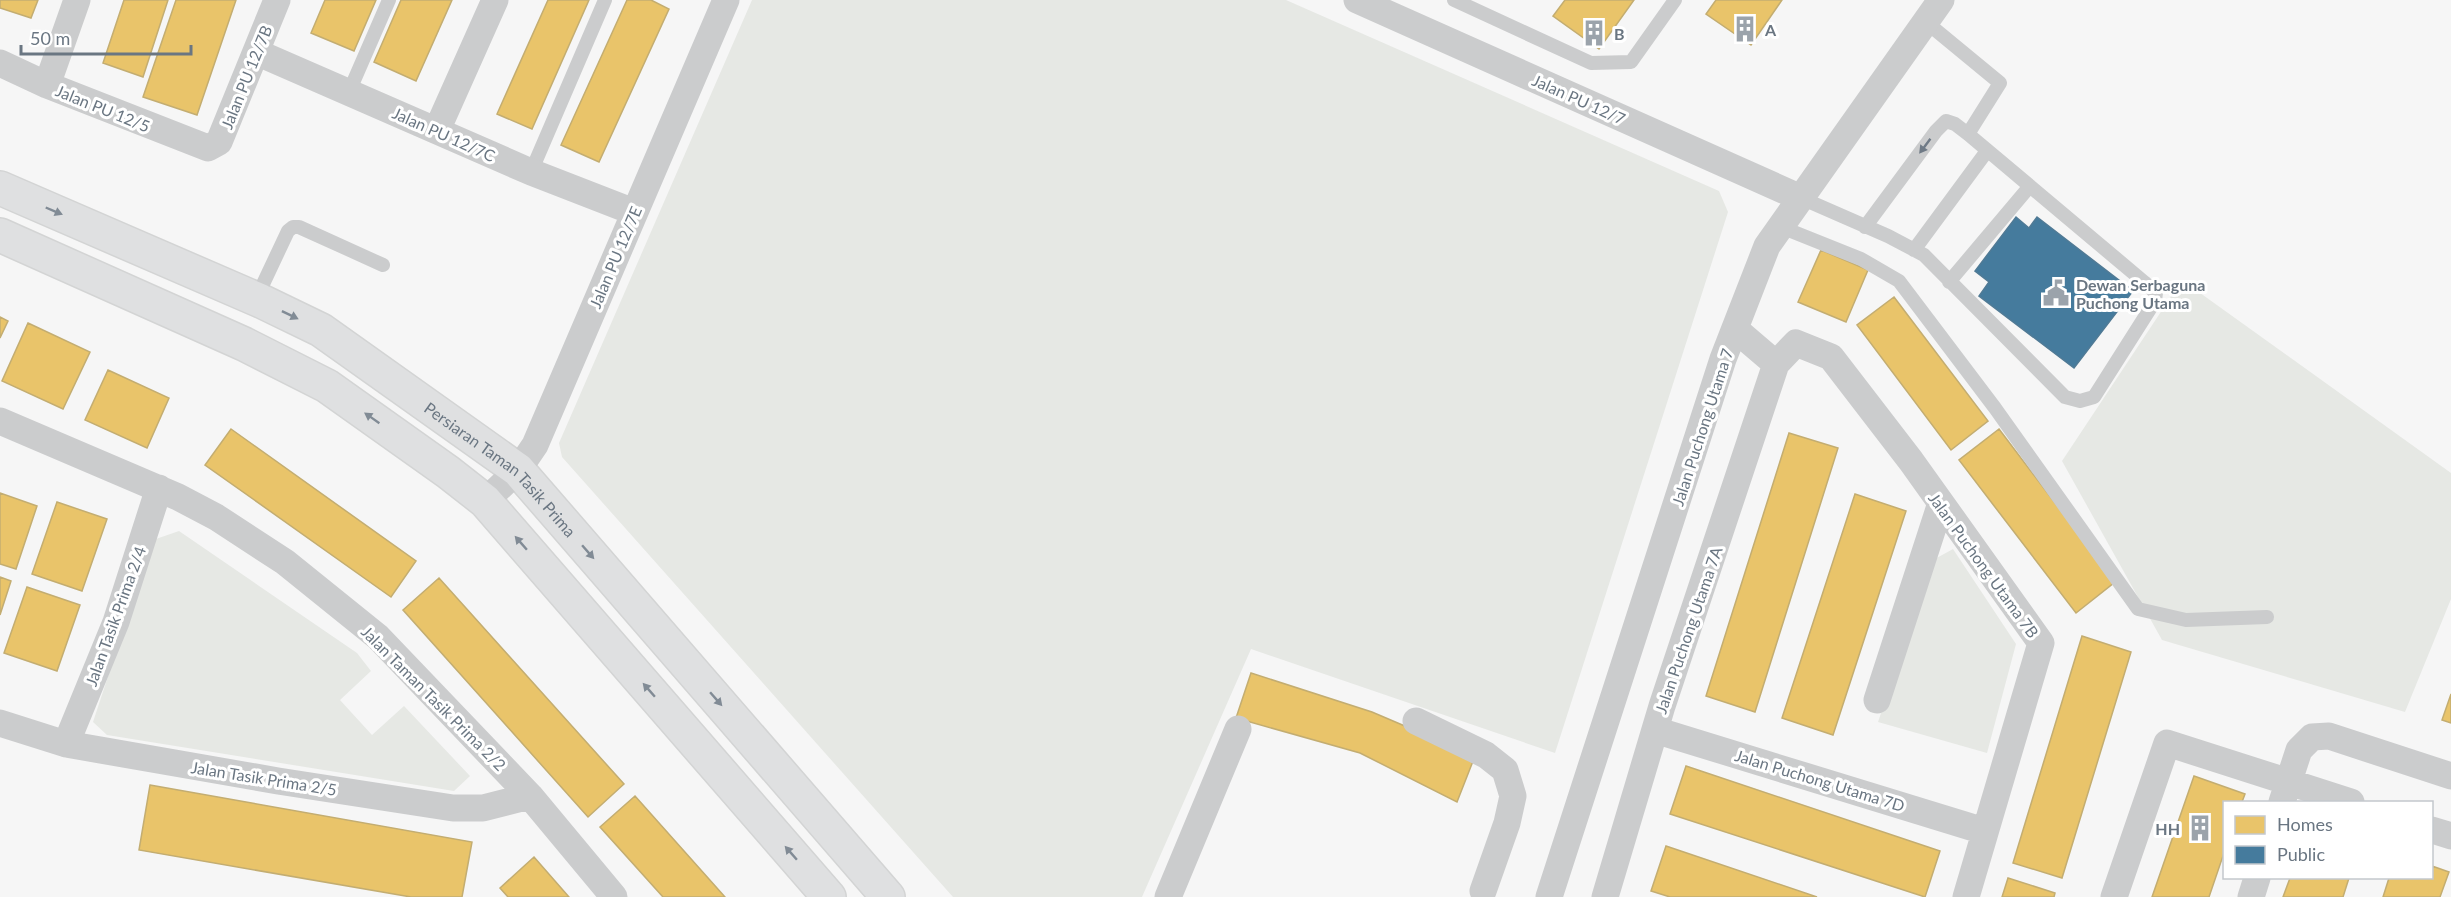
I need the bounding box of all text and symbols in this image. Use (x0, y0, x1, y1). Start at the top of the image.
building icon: A (1730, 14, 1760, 44)
scale bar (21, 18, 190, 56)
building icon: B (1579, 18, 1609, 48)
place label: A (1764, 20, 1777, 39)
street label: Jalan PU 12/7B (217, 22, 275, 132)
place label: B (1614, 24, 1625, 43)
text: 50 m (30, 27, 70, 49)
street label: Jalan PU 12/7 (1530, 70, 1628, 128)
street label: Jalan PU 12/5 (53, 81, 153, 135)
street label: Jalan PU 12/7C (390, 103, 499, 165)
one-way arrow (1919, 138, 1931, 154)
street label: Jalan PU 12/7E (585, 203, 645, 311)
one-way arrow (45, 206, 63, 216)
place label: Dewan Serbaguna Puchong Utama (2076, 275, 2205, 312)
public building icon: Dewan Serbaguna Puchong Utama (2041, 278, 2071, 308)
one-way arrow (281, 309, 299, 319)
street label: Jalan Puchong Utama 7 (1668, 346, 1736, 508)
street label: Persiaran Taman Tasik Prima (421, 397, 581, 540)
one-way arrow (365, 412, 381, 424)
street label: Jalan Puchong Utama 7B (1925, 489, 2043, 641)
one-way arrow (515, 536, 528, 551)
street label: Jalan Tasik Prima 2/4 (81, 544, 149, 688)
one-way arrow (581, 544, 594, 559)
street label: Jalan Puchong Utama 7A (1650, 544, 1726, 716)
street label: Jalan Taman Tasik Prima 2/2 (358, 622, 510, 774)
one-way arrow (643, 683, 656, 698)
one-way arrow (709, 691, 722, 706)
street label: Jalan Puchong Utama 7D (1733, 745, 1907, 815)
street label: Jalan Tasik Prima 2/5 (190, 757, 338, 799)
legend (2223, 801, 2433, 879)
building icon: HH (2185, 813, 2215, 843)
text: Homes (2277, 813, 2333, 835)
place label: HH (2155, 819, 2180, 838)
text: Public (2277, 843, 2325, 865)
one-way arrow (784, 845, 797, 861)

